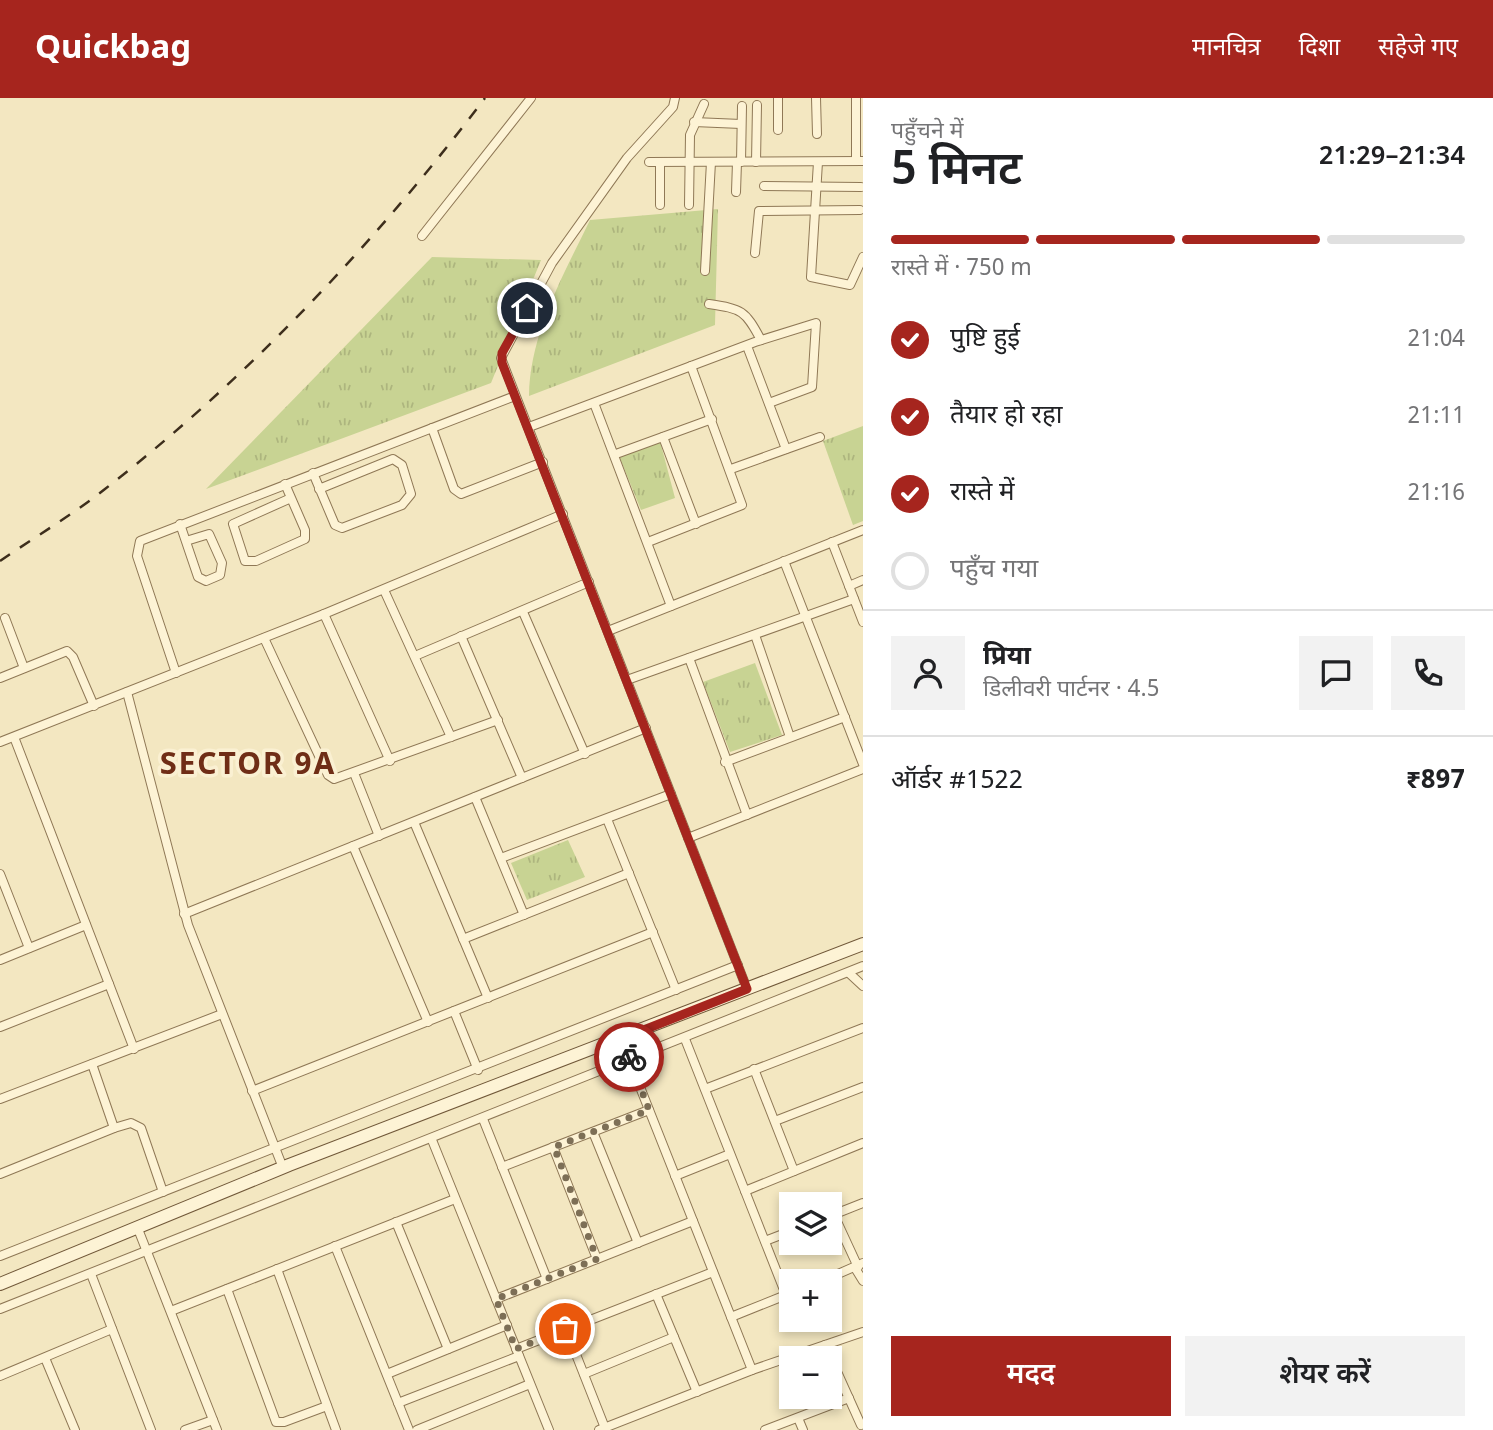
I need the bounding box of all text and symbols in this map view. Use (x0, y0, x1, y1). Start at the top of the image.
text: Quickbag (35, 28, 191, 71)
text: मानचित्र (1192, 33, 1261, 65)
text: दिशा (1299, 33, 1340, 65)
text: सहेजे गए (1378, 33, 1458, 65)
text: पहुँचने में (891, 117, 963, 147)
text: 21:29–21:34 (1319, 141, 1465, 175)
text: 5 मिनट (891, 143, 1022, 203)
text: रास्ते में · 750 m (891, 254, 1032, 284)
pin (497, 278, 557, 338)
icon: home (508, 289, 546, 327)
icon: check (891, 321, 929, 359)
text: पुष्टि हुई (950, 323, 1020, 357)
text: 21:04 (1408, 325, 1465, 355)
icon: check (891, 398, 929, 436)
text: तैयार हो रहा (950, 400, 1063, 434)
text: 21:11 (1408, 402, 1465, 432)
icon: check (891, 475, 929, 513)
text: रास्ते में (950, 477, 1015, 511)
text: 21:16 (1408, 479, 1465, 509)
text: पहुँच गया (950, 554, 1038, 588)
button: person (891, 636, 965, 710)
button: chat (1299, 636, 1373, 710)
button: phone (1391, 636, 1465, 710)
text: प्रिया (983, 641, 1031, 675)
text: डिलीवरी पार्टनर · 4.5 (983, 675, 1159, 705)
district label: SECTOR 9A (160, 747, 336, 786)
text: ऑर्डर #1522 (891, 765, 1023, 799)
text: ₹897 (1406, 765, 1465, 799)
courier (594, 1022, 664, 1092)
icon: bike (610, 1038, 648, 1076)
map controls (779, 1192, 842, 1409)
button: layers (779, 1192, 842, 1255)
button: + (779, 1269, 842, 1332)
pin (535, 1299, 595, 1359)
icon: bag (546, 1310, 584, 1348)
button: मदद (891, 1336, 1171, 1416)
button: शेयर करें (1185, 1336, 1465, 1416)
button: − (779, 1346, 842, 1409)

